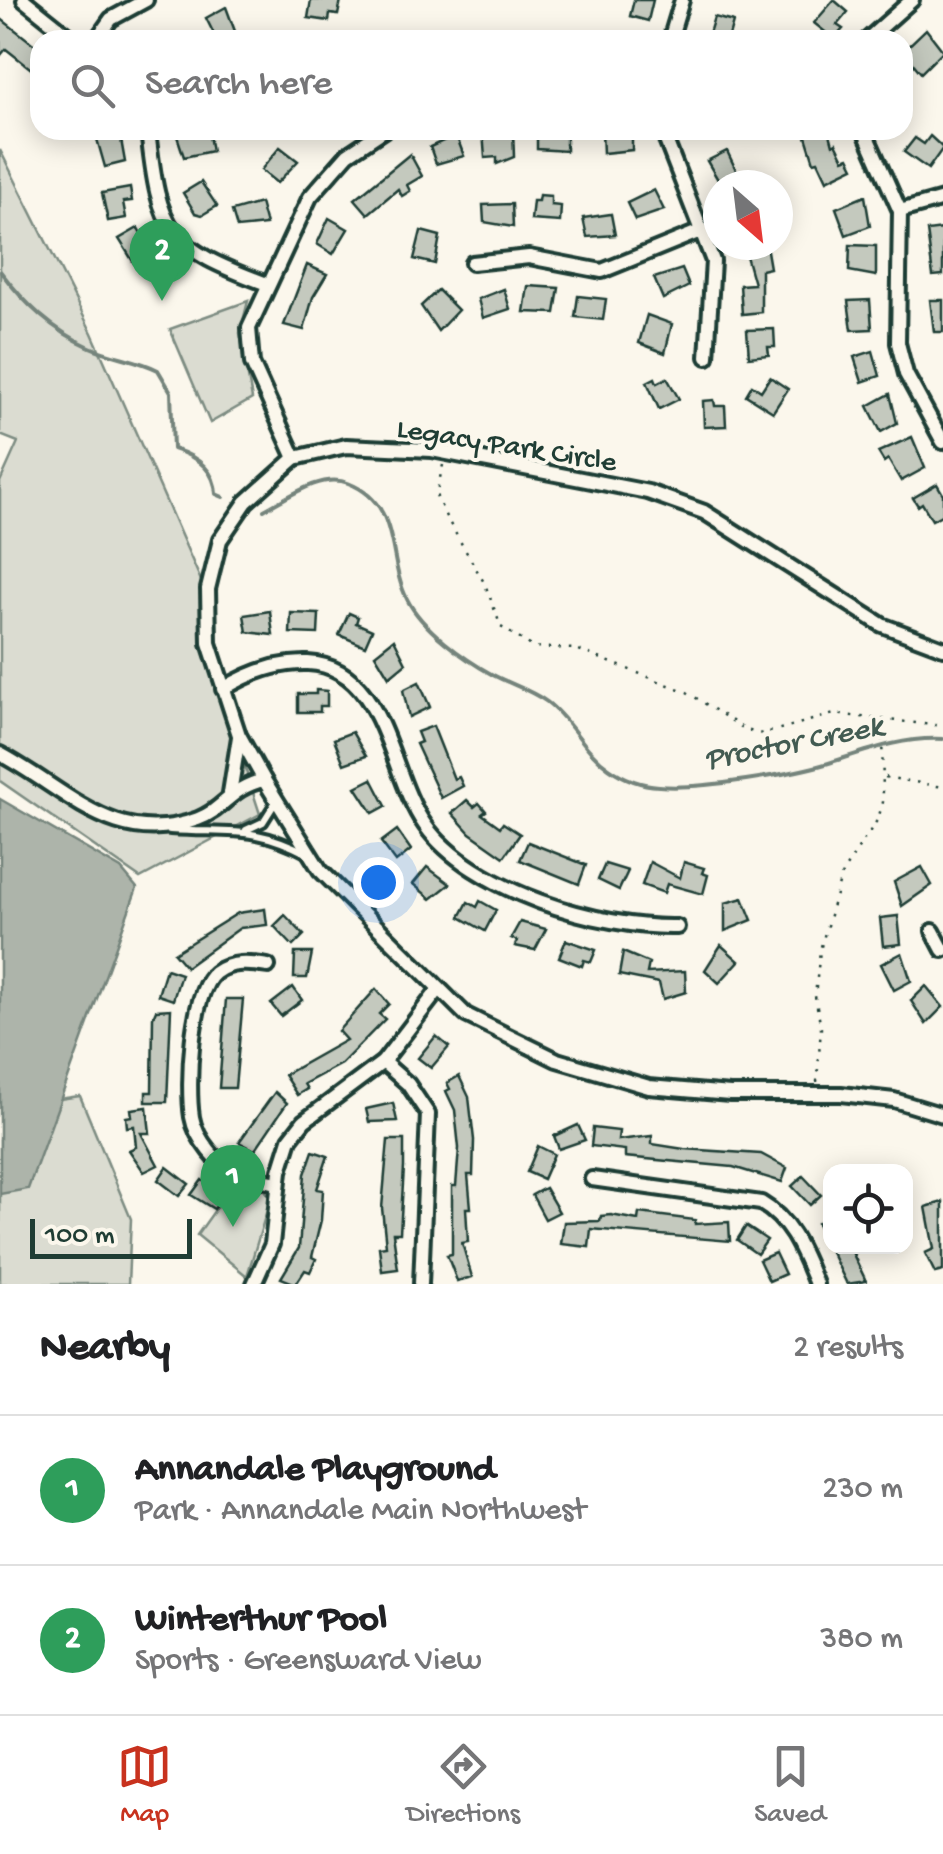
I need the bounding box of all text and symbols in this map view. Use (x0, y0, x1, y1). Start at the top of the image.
search box (30, 30, 913, 140)
icon: search (65, 58, 120, 113)
text: Search here (145, 63, 332, 107)
north arrow (703, 170, 793, 260)
pin: 2 (130, 218, 194, 301)
street label: Legacy Park Circle (394, 413, 619, 482)
water label: Proctor Creek (701, 708, 889, 781)
your location (353, 857, 404, 908)
pin: 1 (200, 1144, 266, 1227)
map controls (823, 1164, 913, 1254)
button: locate (823, 1164, 913, 1254)
scale bar (30, 1214, 192, 1258)
text: 100 m (45, 1220, 115, 1253)
text: Nearby (40, 1325, 170, 1374)
text: 2 results (793, 1330, 903, 1368)
text: Annandale Playground (135, 1449, 495, 1493)
text: 1 (66, 1471, 79, 1509)
text: 230 m (822, 1471, 903, 1509)
text: Park · Annandale Main Northwest (135, 1493, 586, 1531)
text: Winterthur Pool (135, 1599, 387, 1643)
text: 2 (65, 1621, 80, 1659)
text: 380 m (820, 1621, 903, 1659)
text: Sports · Greensward View (135, 1643, 481, 1681)
tab: Map (117, 1739, 172, 1832)
tab: Directions (406, 1739, 520, 1832)
tab: Saved (754, 1739, 826, 1832)

